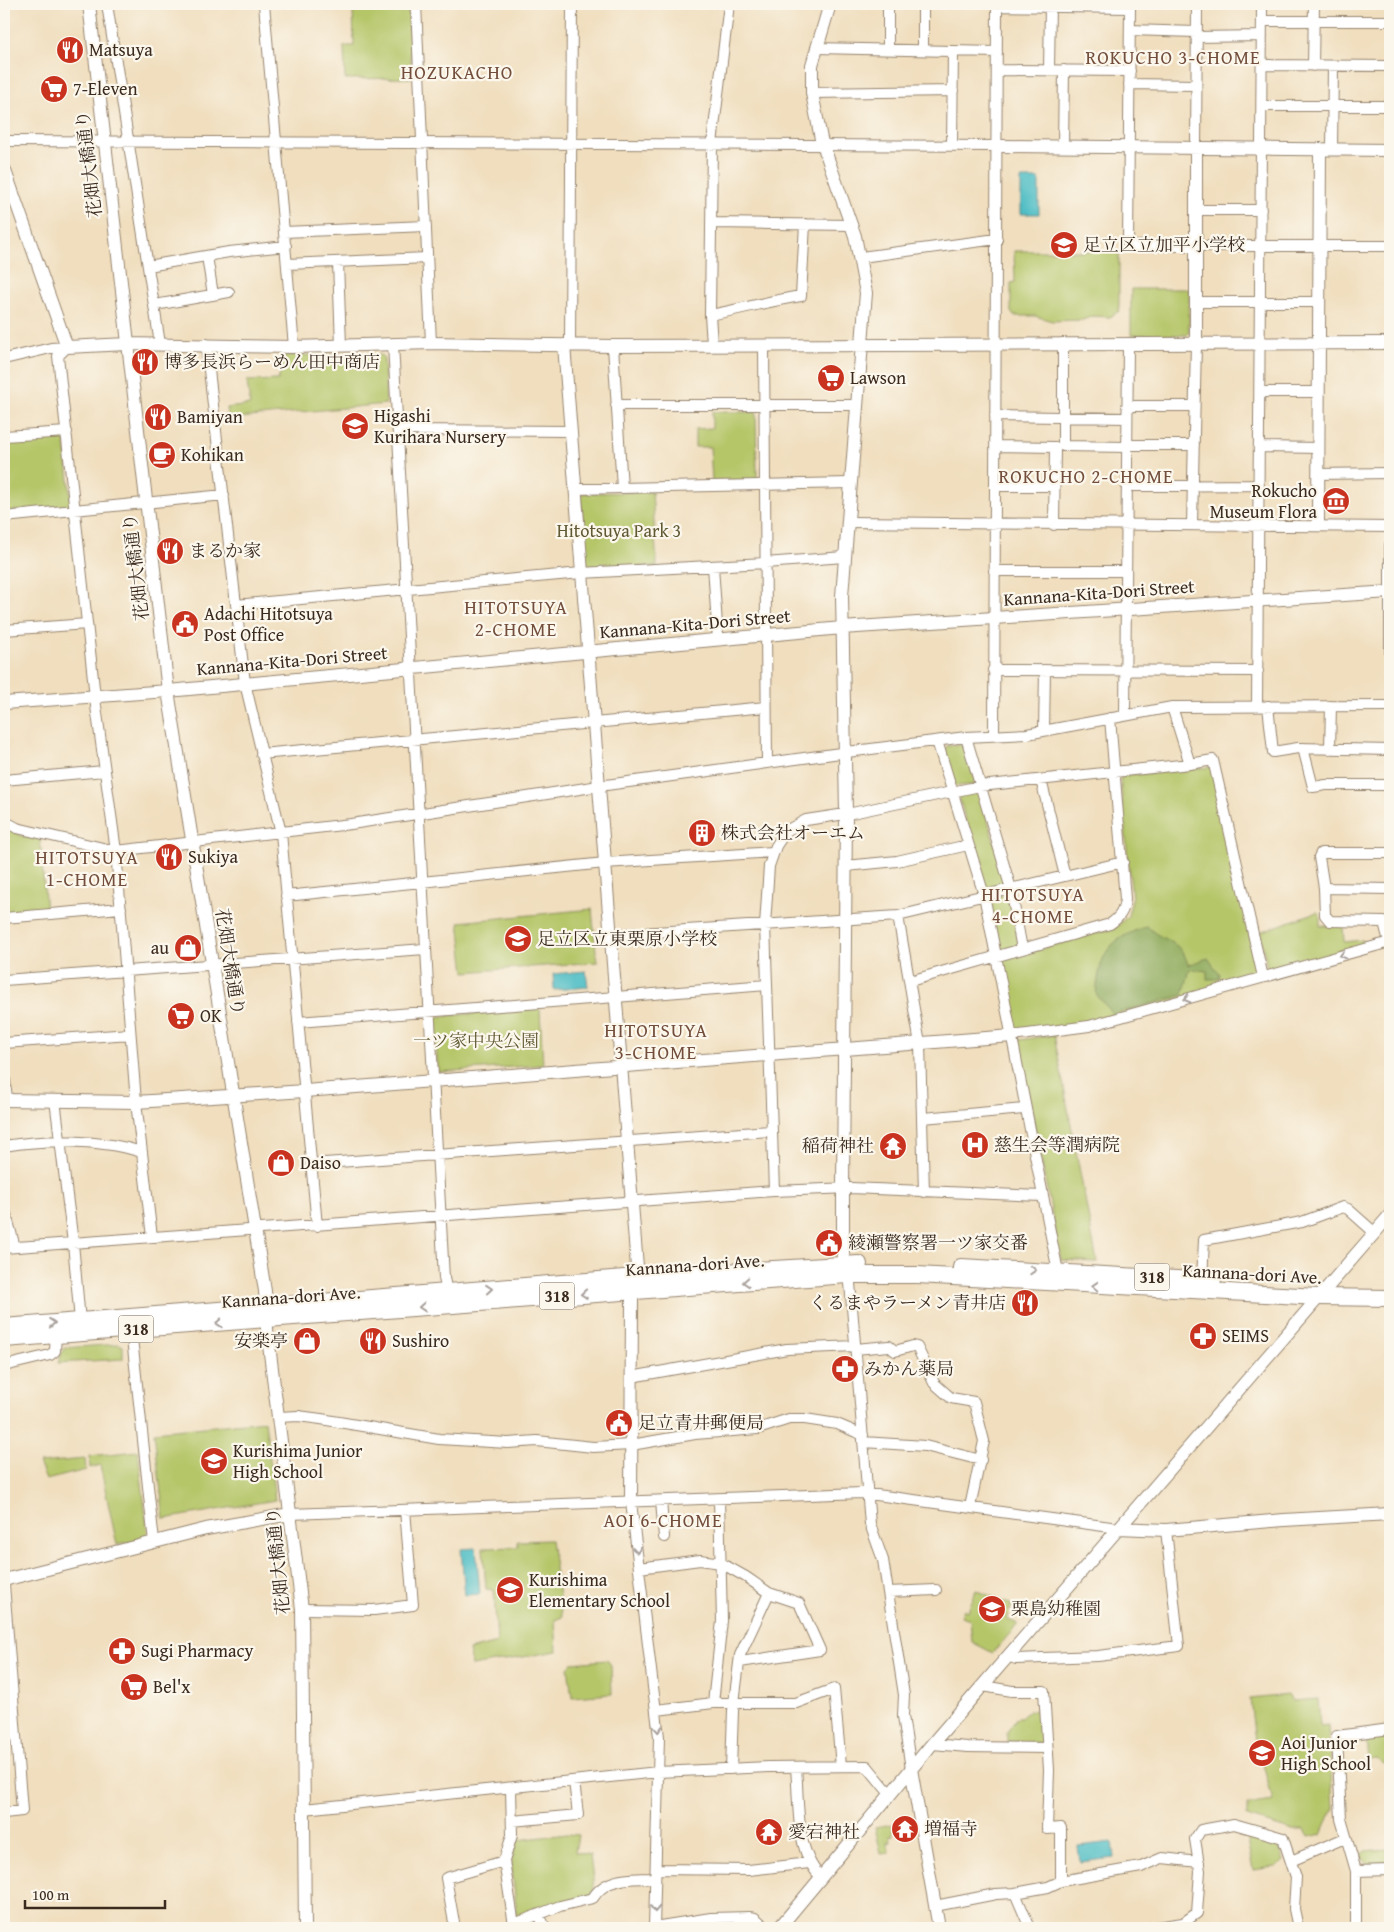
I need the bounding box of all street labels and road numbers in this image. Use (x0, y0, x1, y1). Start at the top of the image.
street label: 花畑大橋通り (69, 109, 108, 219)
street label: 花畑大橋通り (116, 512, 155, 622)
street label: Kannana-Kita-Dori Street (1002, 572, 1196, 613)
street label: Kannana-Kita-Dori Street (598, 602, 792, 645)
street label: Kannana-Kita-Dori Street (195, 639, 389, 682)
street label: 花畑大橋通り (209, 906, 252, 1017)
street label: Kannana-dori Ave. (625, 1246, 765, 1283)
street label: Kannana-dori Ave. (1182, 1256, 1322, 1291)
road number: 318 (1134, 1264, 1170, 1290)
street label: Kannana-dori Ave. (221, 1278, 361, 1315)
road number: 318 (540, 1282, 574, 1310)
road number: 318 (118, 1316, 154, 1342)
street label: 花畑大橋通り (258, 1506, 297, 1616)

